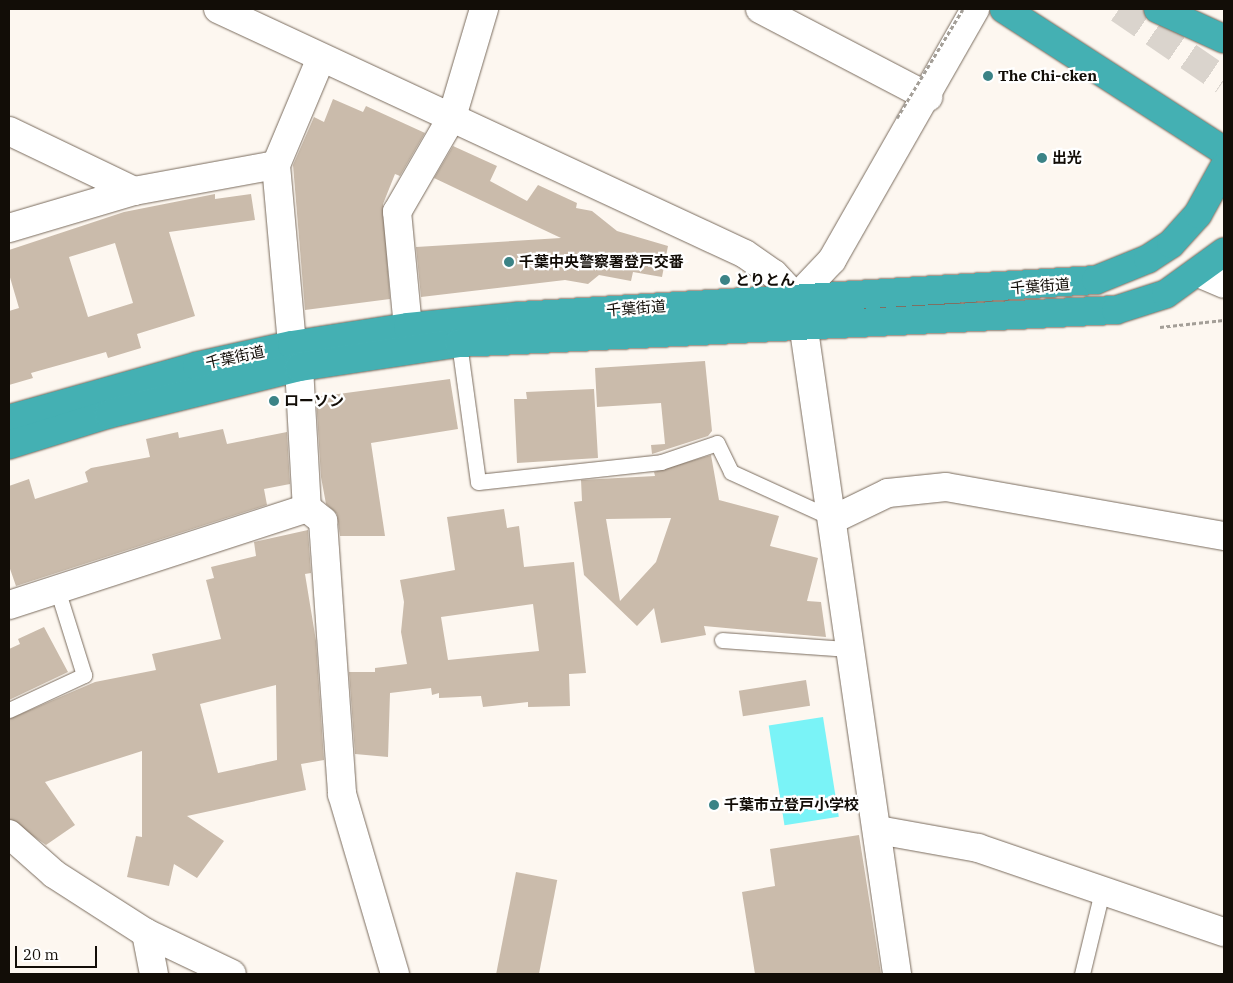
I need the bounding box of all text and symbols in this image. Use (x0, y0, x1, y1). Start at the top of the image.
place label: The Chi-cken (998, 67, 1097, 85)
marker: The Chi-cken (982, 70, 994, 82)
place label: 出光 (1052, 149, 1082, 167)
marker: 出光 (1036, 152, 1048, 164)
place label: 千葉中央警察署登戸交番 (519, 253, 684, 271)
marker: 千葉中央警察署登戸交番 (503, 256, 515, 268)
place label: とりとん (735, 271, 795, 289)
marker: とりとん (719, 274, 731, 286)
street label: 千葉街道 (1009, 275, 1071, 297)
street label: 千葉街道 (605, 297, 667, 319)
street label: 千葉街道 (204, 342, 266, 372)
place label: ローソン (284, 392, 344, 410)
marker: ローソン (268, 395, 280, 407)
place label: 千葉市立登戸小学校 (724, 796, 859, 814)
marker: 千葉市立登戸小学校 (708, 799, 720, 811)
scale bar (18, 936, 100, 968)
text: 20 m (23, 945, 59, 964)

